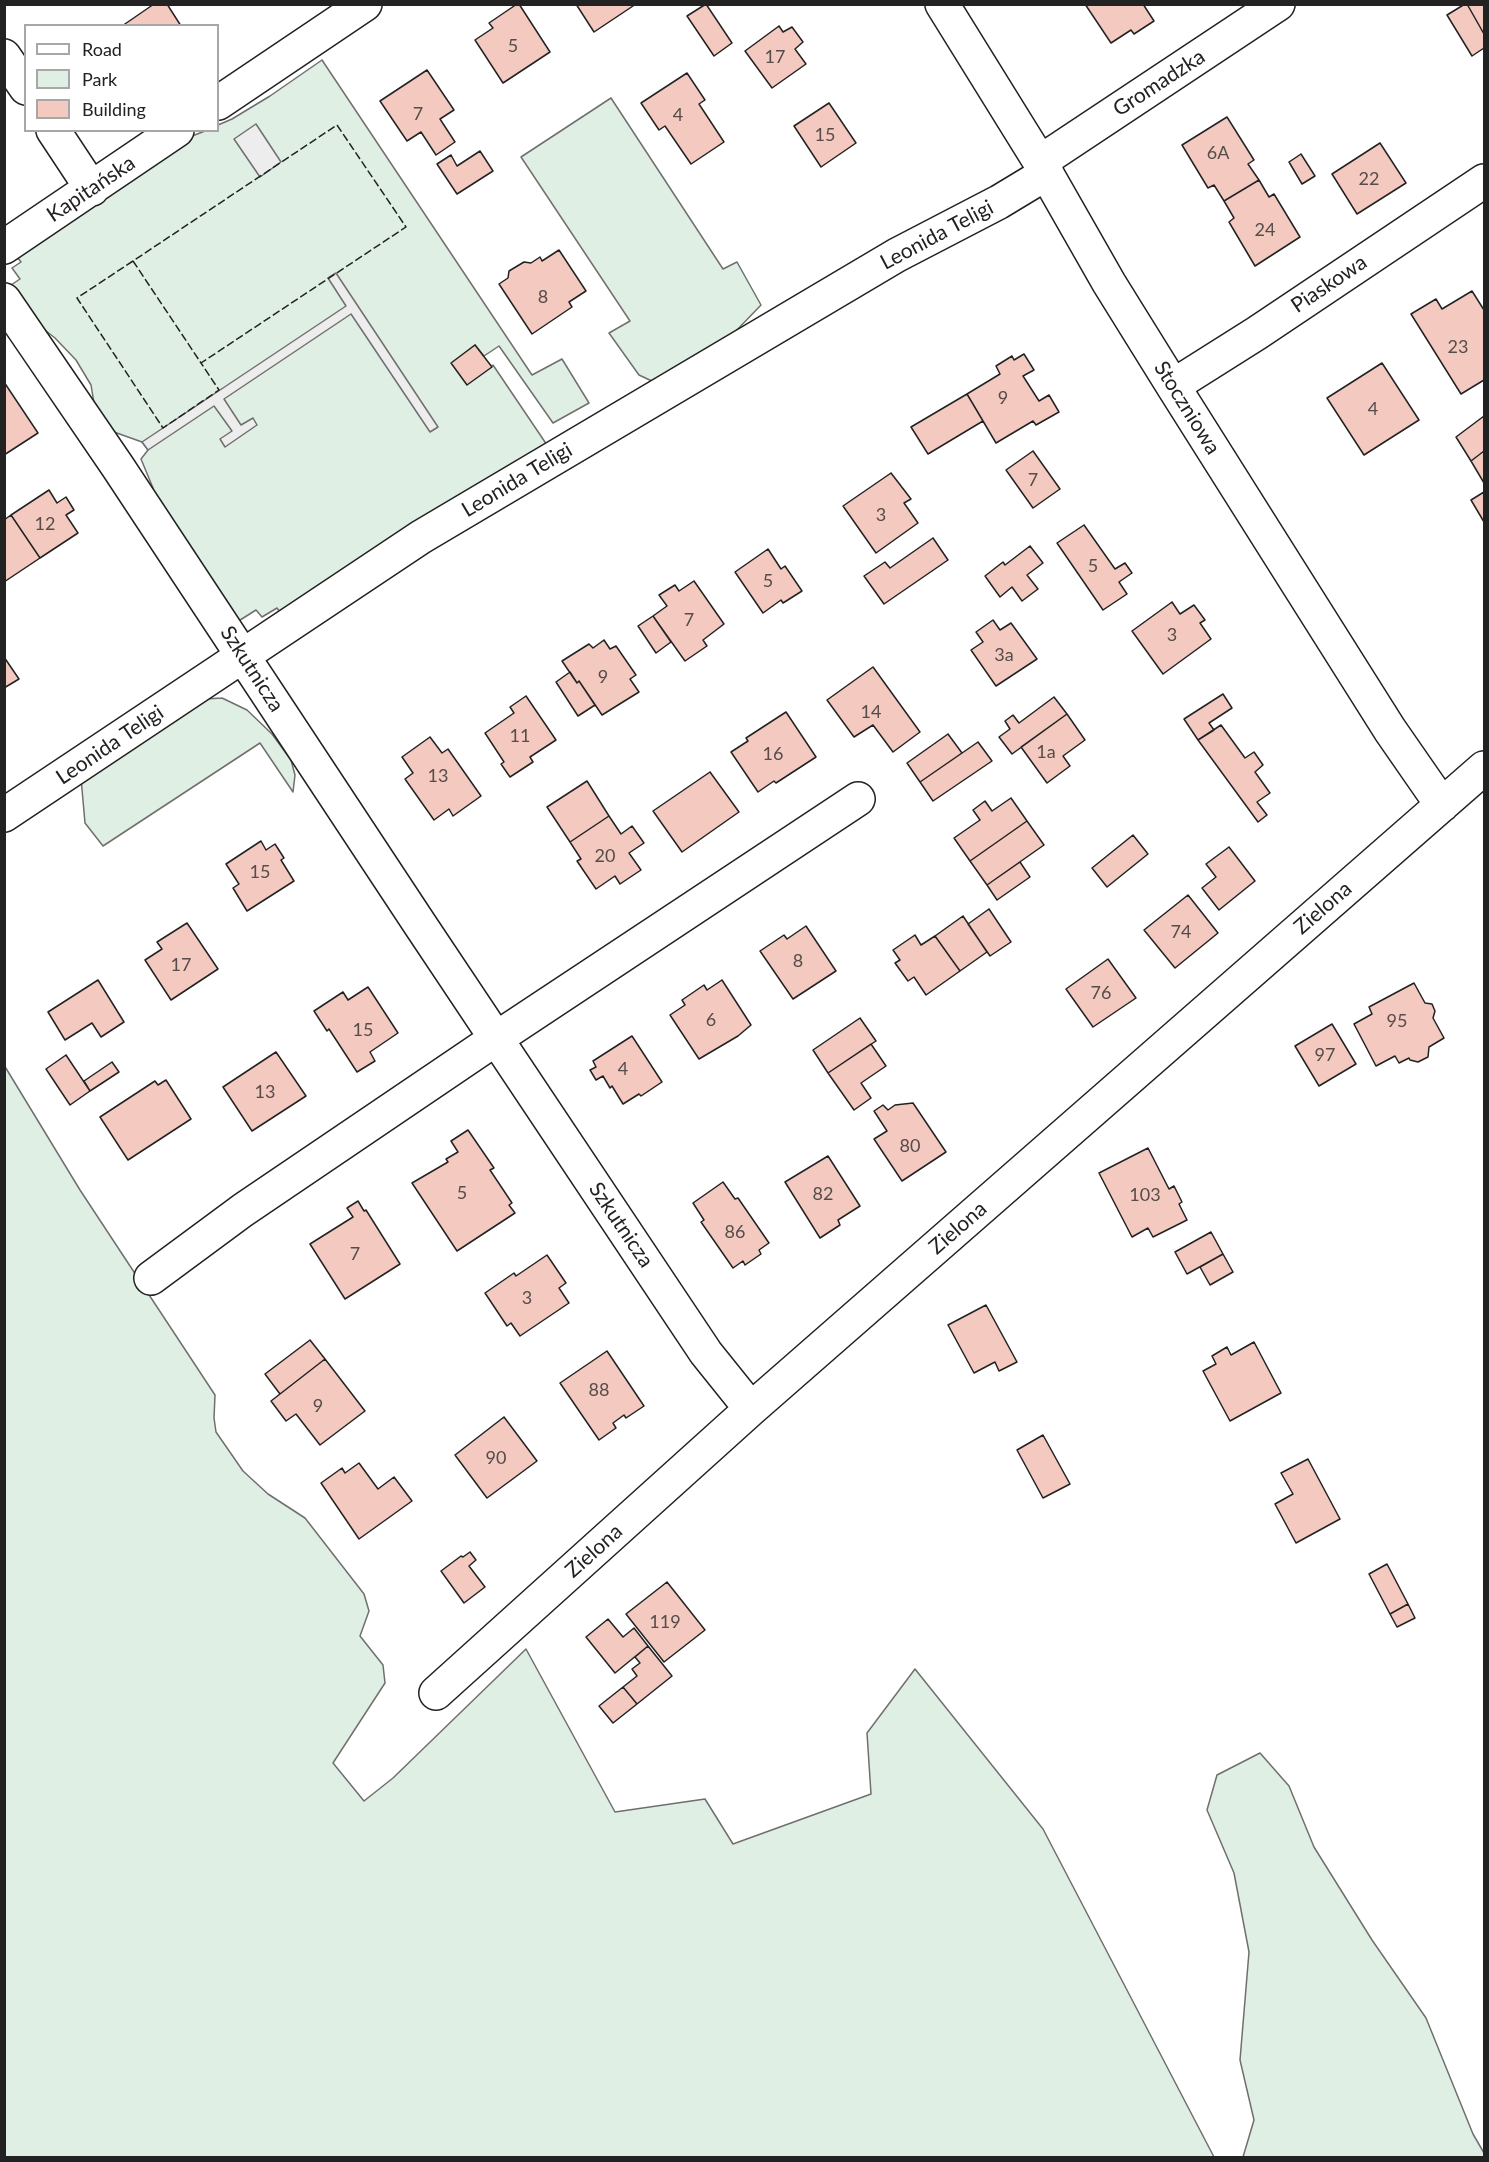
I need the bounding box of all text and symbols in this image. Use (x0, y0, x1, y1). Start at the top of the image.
legend (24, 24, 219, 132)
house number: 5 (508, 35, 518, 57)
text: Road (82, 38, 122, 60)
street label: Gromadzka (1108, 44, 1210, 122)
house number: 17 (765, 46, 785, 68)
text: Park (82, 68, 117, 90)
text: Building (82, 98, 146, 120)
house number: 7 (413, 103, 423, 125)
house number: 4 (673, 104, 683, 126)
house number: 15 (815, 124, 835, 146)
house number: 6A (1207, 142, 1229, 164)
street label: Kapitańska (42, 150, 140, 228)
house number: 22 (1359, 168, 1379, 190)
street label: Leonida Teligi (876, 195, 998, 275)
house number: 24 (1255, 219, 1275, 241)
street label: Piaskowa (1286, 250, 1372, 318)
house number: 8 (538, 286, 548, 308)
house number: 23 (1448, 336, 1468, 358)
street label: Stoczniowa (1148, 357, 1226, 459)
house number: 9 (998, 387, 1008, 409)
house number: 4 (1368, 398, 1378, 420)
street label: Leonida Teligi (457, 437, 577, 523)
house number: 7 (1028, 469, 1038, 491)
house number: 3 (876, 504, 886, 526)
house number: 12 (35, 513, 55, 535)
house number: 5 (1088, 555, 1098, 577)
house number: 5 (763, 570, 773, 592)
house number: 7 (684, 609, 694, 631)
street label: Szkutnicza (215, 621, 289, 717)
house number: 3 (1167, 624, 1177, 646)
house number: 3a (994, 644, 1014, 666)
house number: 9 (598, 666, 608, 688)
street label: Leonida Teligi (51, 700, 169, 790)
house number: 14 (861, 701, 881, 723)
house number: 11 (510, 725, 530, 747)
house number: 1a (1036, 741, 1056, 763)
house number: 16 (763, 743, 783, 765)
house number: 13 (428, 765, 448, 787)
house number: 20 (595, 845, 615, 867)
house number: 15 (250, 861, 270, 883)
street label: Zielona (1289, 876, 1357, 940)
house number: 74 (1171, 921, 1191, 943)
house number: 8 (793, 950, 803, 972)
house number: 17 (171, 954, 191, 976)
house number: 76 (1091, 982, 1111, 1004)
house number: 6 (706, 1009, 716, 1031)
house number: 95 (1387, 1010, 1407, 1032)
house number: 15 (353, 1019, 373, 1041)
house number: 97 (1315, 1044, 1335, 1066)
house number: 4 (618, 1058, 628, 1080)
house number: 13 (255, 1081, 275, 1103)
house number: 80 (900, 1135, 920, 1157)
street label: Szkutnicza (583, 1178, 659, 1272)
house number: 5 (457, 1182, 467, 1204)
house number: 82 (813, 1183, 833, 1205)
house number: 103 (1129, 1184, 1161, 1206)
street label: Zielona (924, 1196, 992, 1260)
house number: 86 (725, 1221, 745, 1243)
house number: 7 (350, 1243, 360, 1265)
house number: 3 (522, 1287, 532, 1309)
house number: 88 (589, 1379, 609, 1401)
house number: 9 (313, 1395, 323, 1417)
house number: 90 (486, 1447, 506, 1469)
street label: Zielona (560, 1519, 628, 1583)
house number: 119 (649, 1611, 681, 1633)

